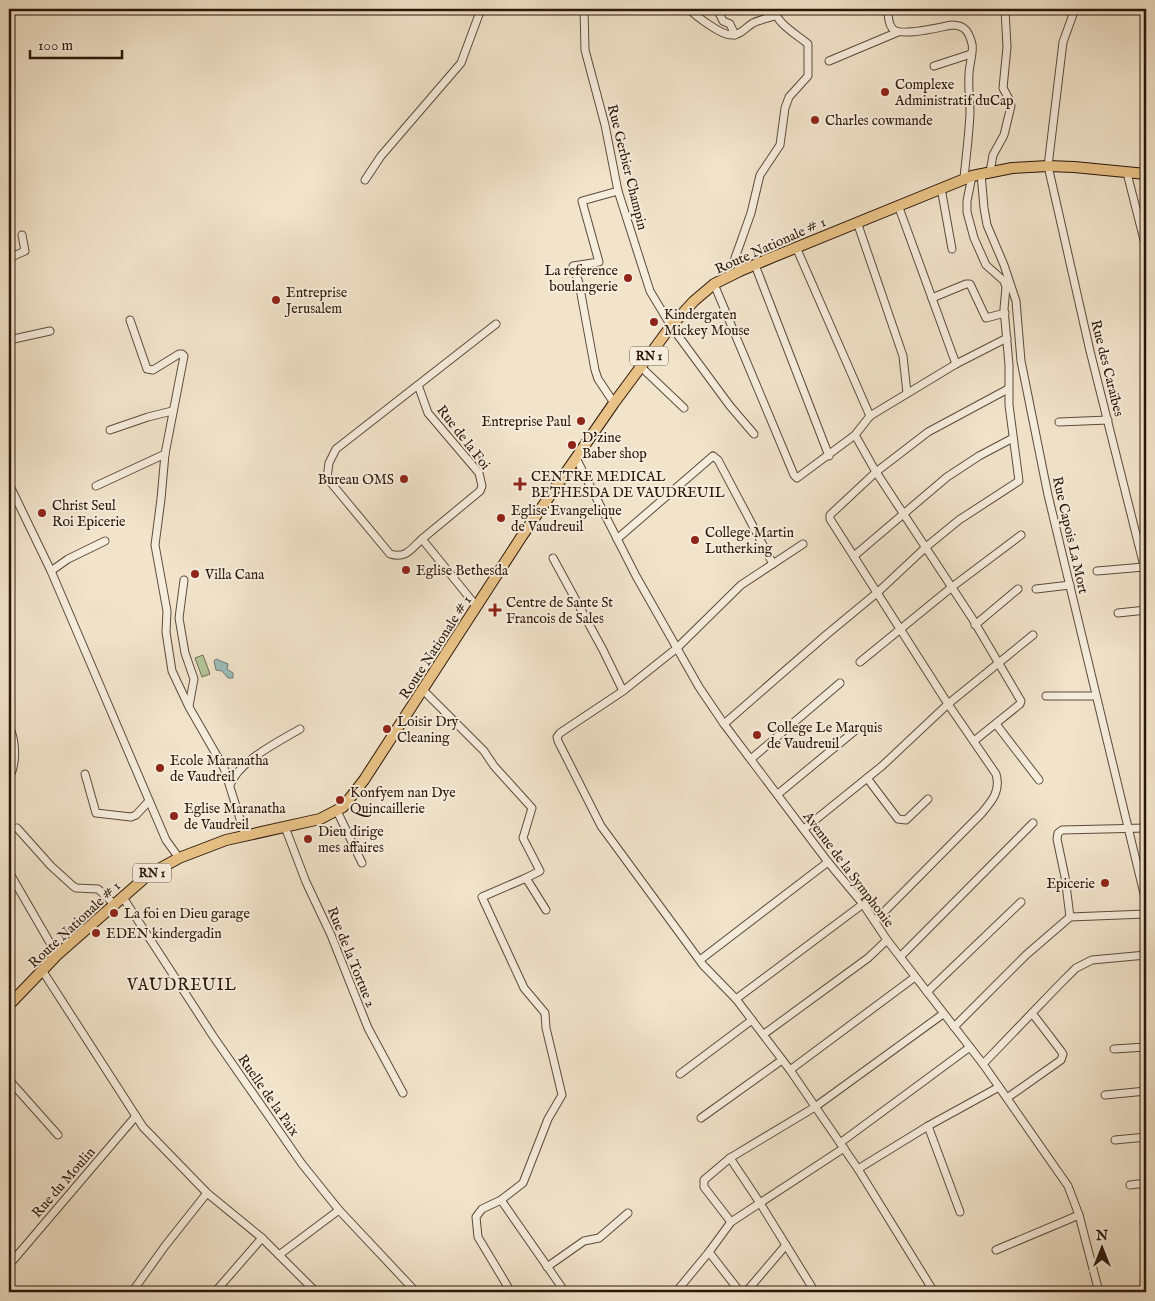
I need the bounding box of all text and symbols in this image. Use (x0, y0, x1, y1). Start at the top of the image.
scale bar (30, 28, 122, 60)
text: 100 m (38, 36, 74, 55)
place label: Complexe Administratif duCap (894, 76, 1014, 110)
marker: Complexe Administratif duCap (879, 86, 891, 98)
street label: Rue Gerbier Champin (603, 103, 651, 232)
place label: Charles cowmande (825, 112, 933, 130)
marker: Charles cowmande (809, 114, 821, 126)
street label: Route Nationale # 1 (712, 213, 829, 278)
place label: La reference boulangerie (544, 262, 619, 296)
marker: La reference boulangerie (622, 272, 634, 284)
place label: Entreprise Jerusalem (284, 284, 348, 318)
marker: Entreprise Jerusalem (270, 294, 282, 306)
place label: Kindergaten Mickey Mouse (664, 306, 750, 340)
marker: Kindergaten Mickey Mouse (648, 316, 660, 328)
street label: Rue des Caraïbes (1086, 318, 1128, 419)
road number: RN 1 (630, 346, 668, 366)
street label: Rue de la Foi (432, 402, 494, 474)
place label: Entreprise Paul (482, 413, 571, 431)
marker: Entreprise Paul (575, 415, 587, 427)
place label: D'zine Baber shop (582, 429, 647, 463)
marker: D'zine Baber shop (566, 439, 578, 451)
place label: CENTRE MEDICAL BETHESDA DE VAUDREUIL (531, 468, 725, 502)
place label: Bureau OMS (318, 471, 394, 489)
marker: Bureau OMS (398, 473, 410, 485)
street label: Rue Capois La Mort (1048, 475, 1092, 596)
marker: CENTRE MEDICAL BETHESDA DE VAUDREUIL (513, 477, 527, 491)
place label: Christ Seul Roi Epicerie (52, 497, 126, 531)
place label: Eglise Evangelique de Vaudreuil (511, 502, 622, 536)
marker: Christ Seul Roi Epicerie (36, 507, 48, 519)
marker: Eglise Evangelique de Vaudreuil (495, 512, 507, 524)
place label: College Martin Lutherking (705, 524, 795, 558)
marker: College Martin Lutherking (689, 534, 701, 546)
place label: Eglise Bethesda (416, 562, 509, 580)
marker: Eglise Bethesda (400, 564, 412, 576)
place label: Villa Cana (204, 566, 265, 584)
marker: Villa Cana (189, 568, 201, 580)
street label: Route Nationale # 1 (396, 592, 476, 703)
place label: Centre de Sante St Francois de Sales (506, 594, 613, 628)
marker: Centre de Sante St Francois de Sales (488, 603, 502, 617)
place label: Loisir Dry Cleaning (397, 713, 459, 747)
place label: College Le Marquis de Vaudreuil (767, 719, 882, 753)
marker: Loisir Dry Cleaning (381, 723, 393, 735)
marker: College Le Marquis de Vaudreuil (751, 729, 763, 741)
place label: Ecole Maranatha de Vaudreil (170, 752, 270, 786)
marker: Ecole Maranatha de Vaudreil (154, 762, 166, 774)
place label: Konfyem nan Dye Quincaillerie (350, 784, 456, 818)
marker: Konfyem nan Dye Quincaillerie (334, 794, 346, 806)
place label: Eglise Maranatha de Vaudreil (184, 800, 286, 834)
street label: Avenue de la Symphonie (798, 807, 898, 932)
marker: Eglise Maranatha de Vaudreil (168, 810, 180, 822)
place label: Dieu dirige mes affaires (318, 823, 384, 857)
marker: Dieu dirige mes affaires (302, 833, 314, 845)
road number: RN 1 (133, 864, 171, 882)
place label: Epicerie (1046, 875, 1096, 893)
street label: Route Nationale # 1 (25, 877, 125, 972)
marker: Epicerie (1099, 877, 1111, 889)
street label: Rue de la Tortue 2 (323, 904, 380, 1011)
place label: La foi en Dieu garage (124, 905, 250, 923)
marker: La foi en Dieu garage (108, 907, 120, 919)
place label: EDEN kindergadin (106, 925, 222, 943)
marker: EDEN kindergadin (90, 927, 102, 939)
district label: VAUDREUIL (126, 976, 237, 996)
street label: Ruelle de la Paix (233, 1051, 303, 1140)
street label: Rue du Moulin (28, 1143, 100, 1222)
north arrow (1078, 1224, 1128, 1274)
text: N (1095, 1227, 1108, 1245)

